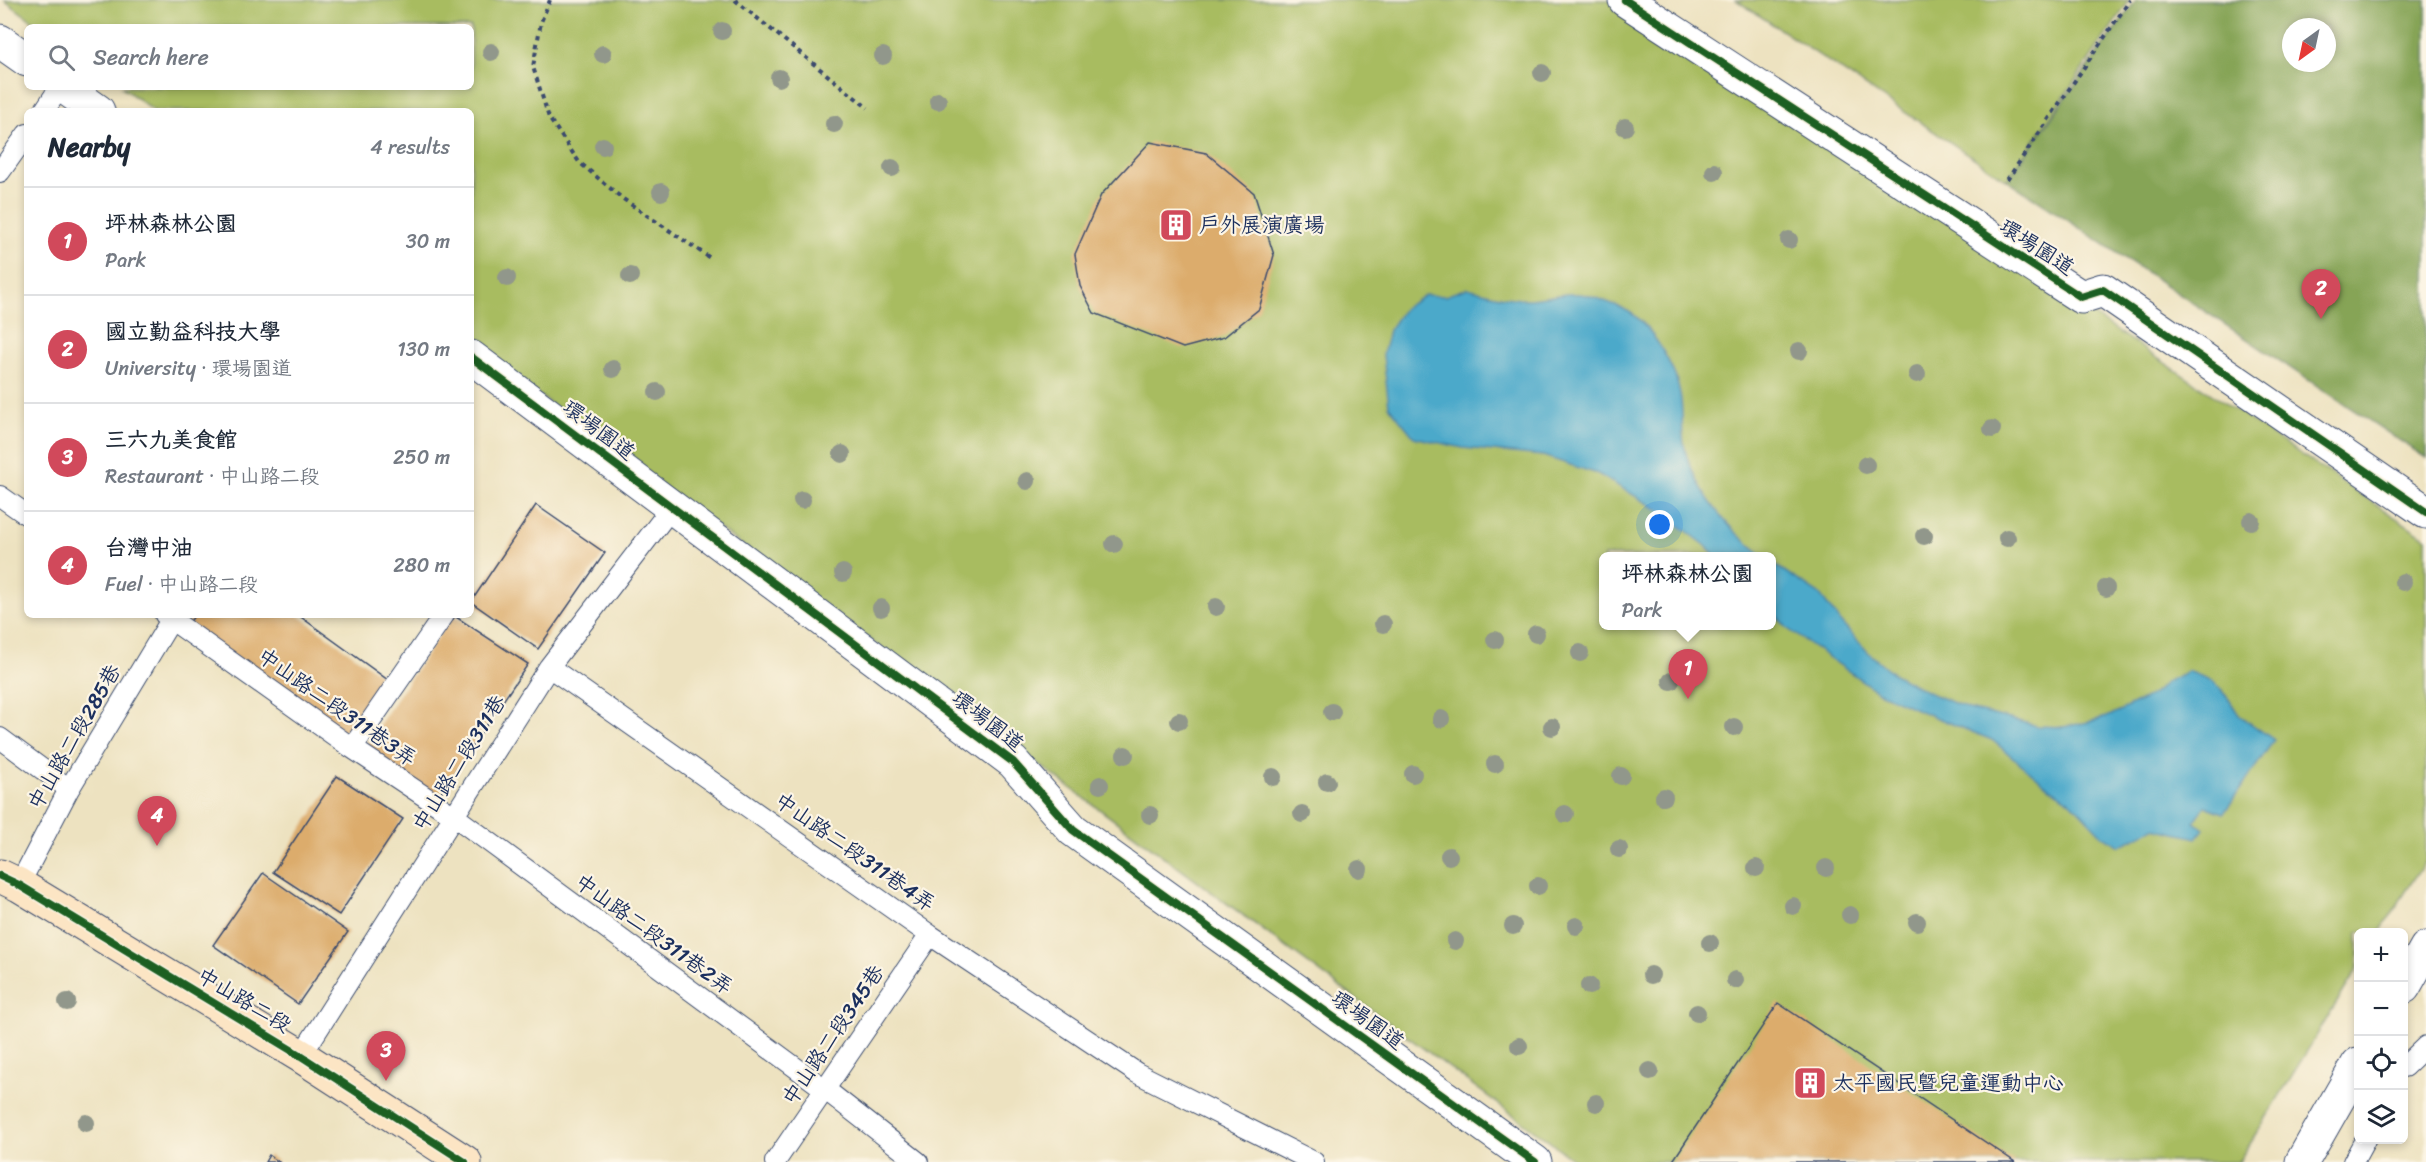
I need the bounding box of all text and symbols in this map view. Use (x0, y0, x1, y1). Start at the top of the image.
north arrow (2282, 18, 2336, 72)
search box (24, 24, 474, 90)
text: Search here (93, 38, 209, 77)
icon: search (45, 41, 78, 74)
text: Nearby (48, 124, 130, 170)
text: 4 results (370, 130, 450, 165)
text: 坪林森林公園 (105, 204, 237, 243)
place label: 戶外展演廣場 (1199, 206, 1325, 244)
building icon: 戶外展演廣場 (1158, 207, 1194, 243)
street label: 環場園道 (1991, 208, 2083, 286)
text: 1 (63, 224, 72, 259)
text: 30 m (406, 224, 450, 259)
text: Park (105, 243, 146, 278)
pin: 2 (2302, 270, 2340, 319)
text: 國立勤益科技大學 (105, 312, 281, 351)
text: 2 (62, 332, 73, 367)
text: 130 m (397, 332, 450, 367)
text: University · 環場園道 (105, 351, 292, 386)
street label: 環場園道 (554, 390, 644, 470)
text: 三六九美食館 (105, 420, 237, 459)
text: 3 (62, 440, 73, 475)
text: 250 m (393, 440, 450, 475)
text: Restaurant · 中山路二段 (105, 459, 320, 494)
your location (1645, 510, 1674, 539)
text: 台灣中油 (105, 528, 193, 567)
text: 4 (61, 548, 74, 583)
text: 280 m (393, 548, 450, 583)
popup (1599, 552, 1776, 630)
text: 坪林森林公園 (1621, 554, 1754, 593)
text: Fuel · 中山路二段 (105, 567, 258, 602)
text: Park (1621, 593, 1662, 628)
street label: 中山路二段311巷3弄 (249, 637, 425, 777)
pin: 1 (1668, 650, 1708, 699)
street label: 中山路二段285巷 (17, 657, 131, 817)
street label: 環場園道 (943, 680, 1033, 762)
street label: 中山路二段311巷 (402, 687, 516, 839)
street label: 中山路二段311巷4弄 (766, 782, 944, 922)
pin: 4 (138, 796, 176, 846)
street label: 中山路二段311巷2弄 (567, 863, 741, 1005)
map controls (2354, 928, 2408, 1144)
button: + (2354, 928, 2408, 982)
street label: 中山路二段 (189, 957, 299, 1043)
street label: 中山路二段345巷 (772, 957, 894, 1113)
street label: 環場園道 (1323, 980, 1413, 1060)
button: − (2354, 982, 2408, 1036)
pin: 3 (366, 1032, 406, 1081)
button: locate (2354, 1036, 2408, 1090)
place label: 太平國民暨兒童運動中心 (1833, 1064, 2064, 1102)
building icon: 太平國民暨兒童運動中心 (1792, 1065, 1828, 1101)
button: layers (2354, 1090, 2408, 1144)

